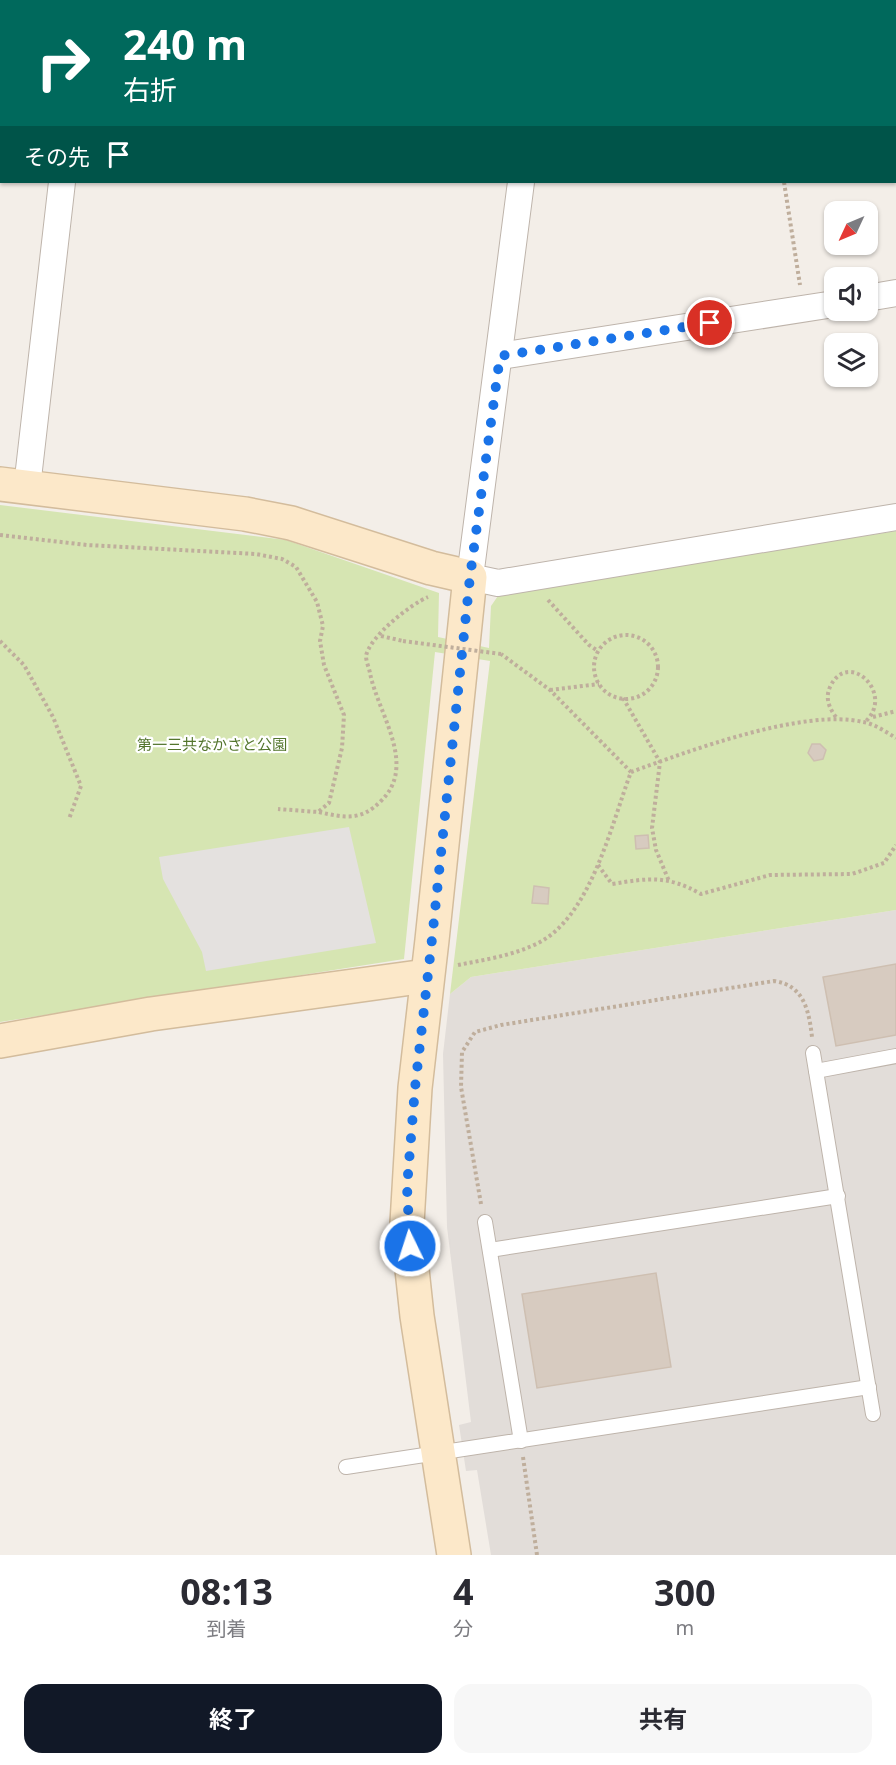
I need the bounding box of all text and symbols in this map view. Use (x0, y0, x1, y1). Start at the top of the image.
text: 240 m (123, 15, 247, 72)
icon: right (24, 24, 102, 102)
text: 右折 (123, 71, 177, 108)
icon: arrive (102, 138, 135, 171)
text: その先 (24, 141, 90, 171)
north arrow (824, 201, 878, 255)
map controls (824, 201, 878, 387)
button: sound (824, 267, 878, 321)
pin (684, 297, 735, 348)
icon: arrive (693, 306, 726, 339)
button: layers (824, 333, 878, 387)
park label: 第一三共なかさと公園 (137, 734, 287, 754)
position arrow (378, 1214, 442, 1278)
text: 08:13 (180, 1567, 273, 1616)
text: 4 (453, 1567, 474, 1616)
text: 300 (654, 1568, 716, 1617)
text: m (675, 1614, 694, 1641)
text: 到着 (207, 1615, 247, 1642)
text: 分 (453, 1615, 473, 1642)
button: 終了 (24, 1684, 442, 1753)
button: 共有 (454, 1684, 872, 1753)

